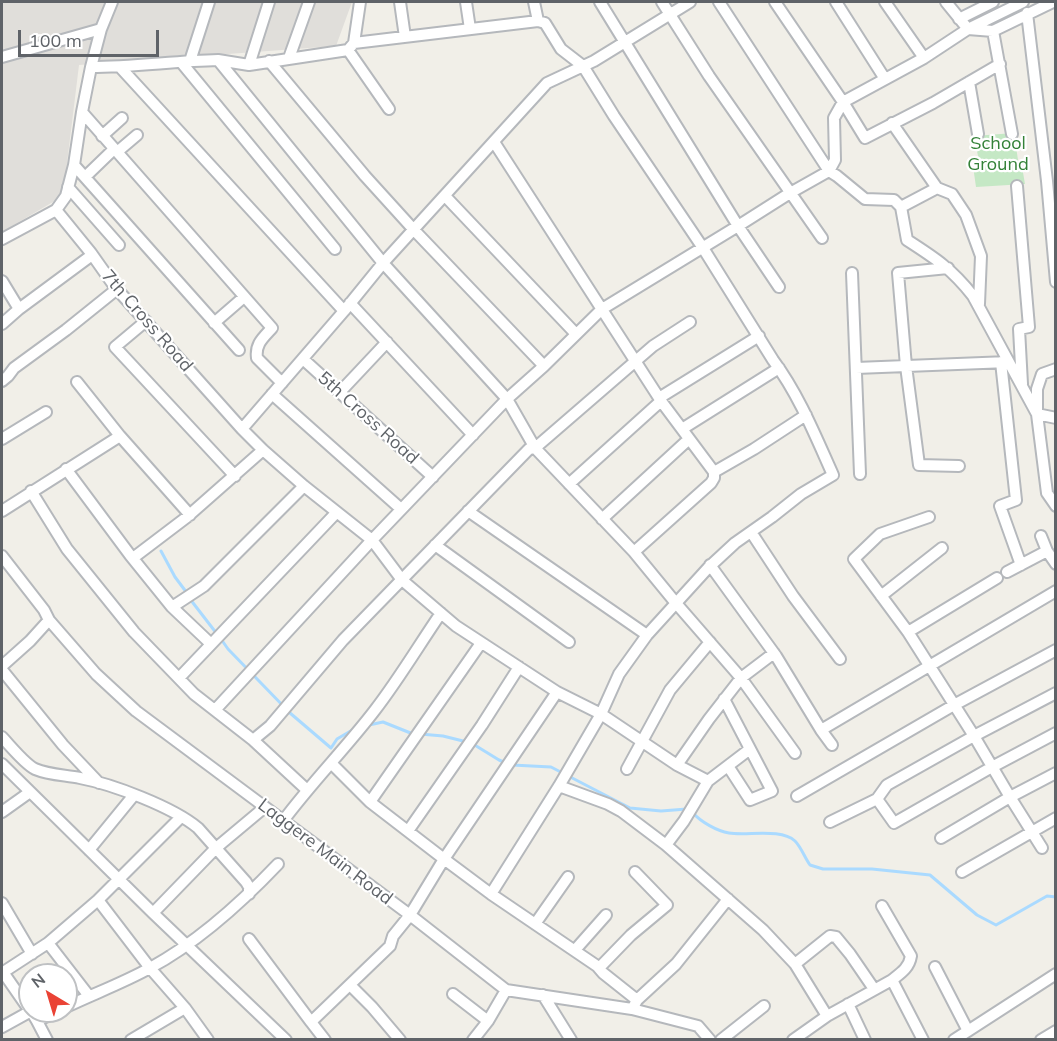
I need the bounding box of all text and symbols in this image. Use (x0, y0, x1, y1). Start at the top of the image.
scale bar (21, 18, 162, 56)
text: 100 m (29, 29, 82, 52)
park label: School Ground (967, 133, 1029, 176)
street label: 7th Cross Road (97, 266, 197, 376)
street label: 5th Cross Road (313, 367, 423, 469)
street label: Laggere Main Road (253, 794, 397, 910)
north arrow (18, 963, 78, 1023)
text: N (27, 969, 49, 992)

